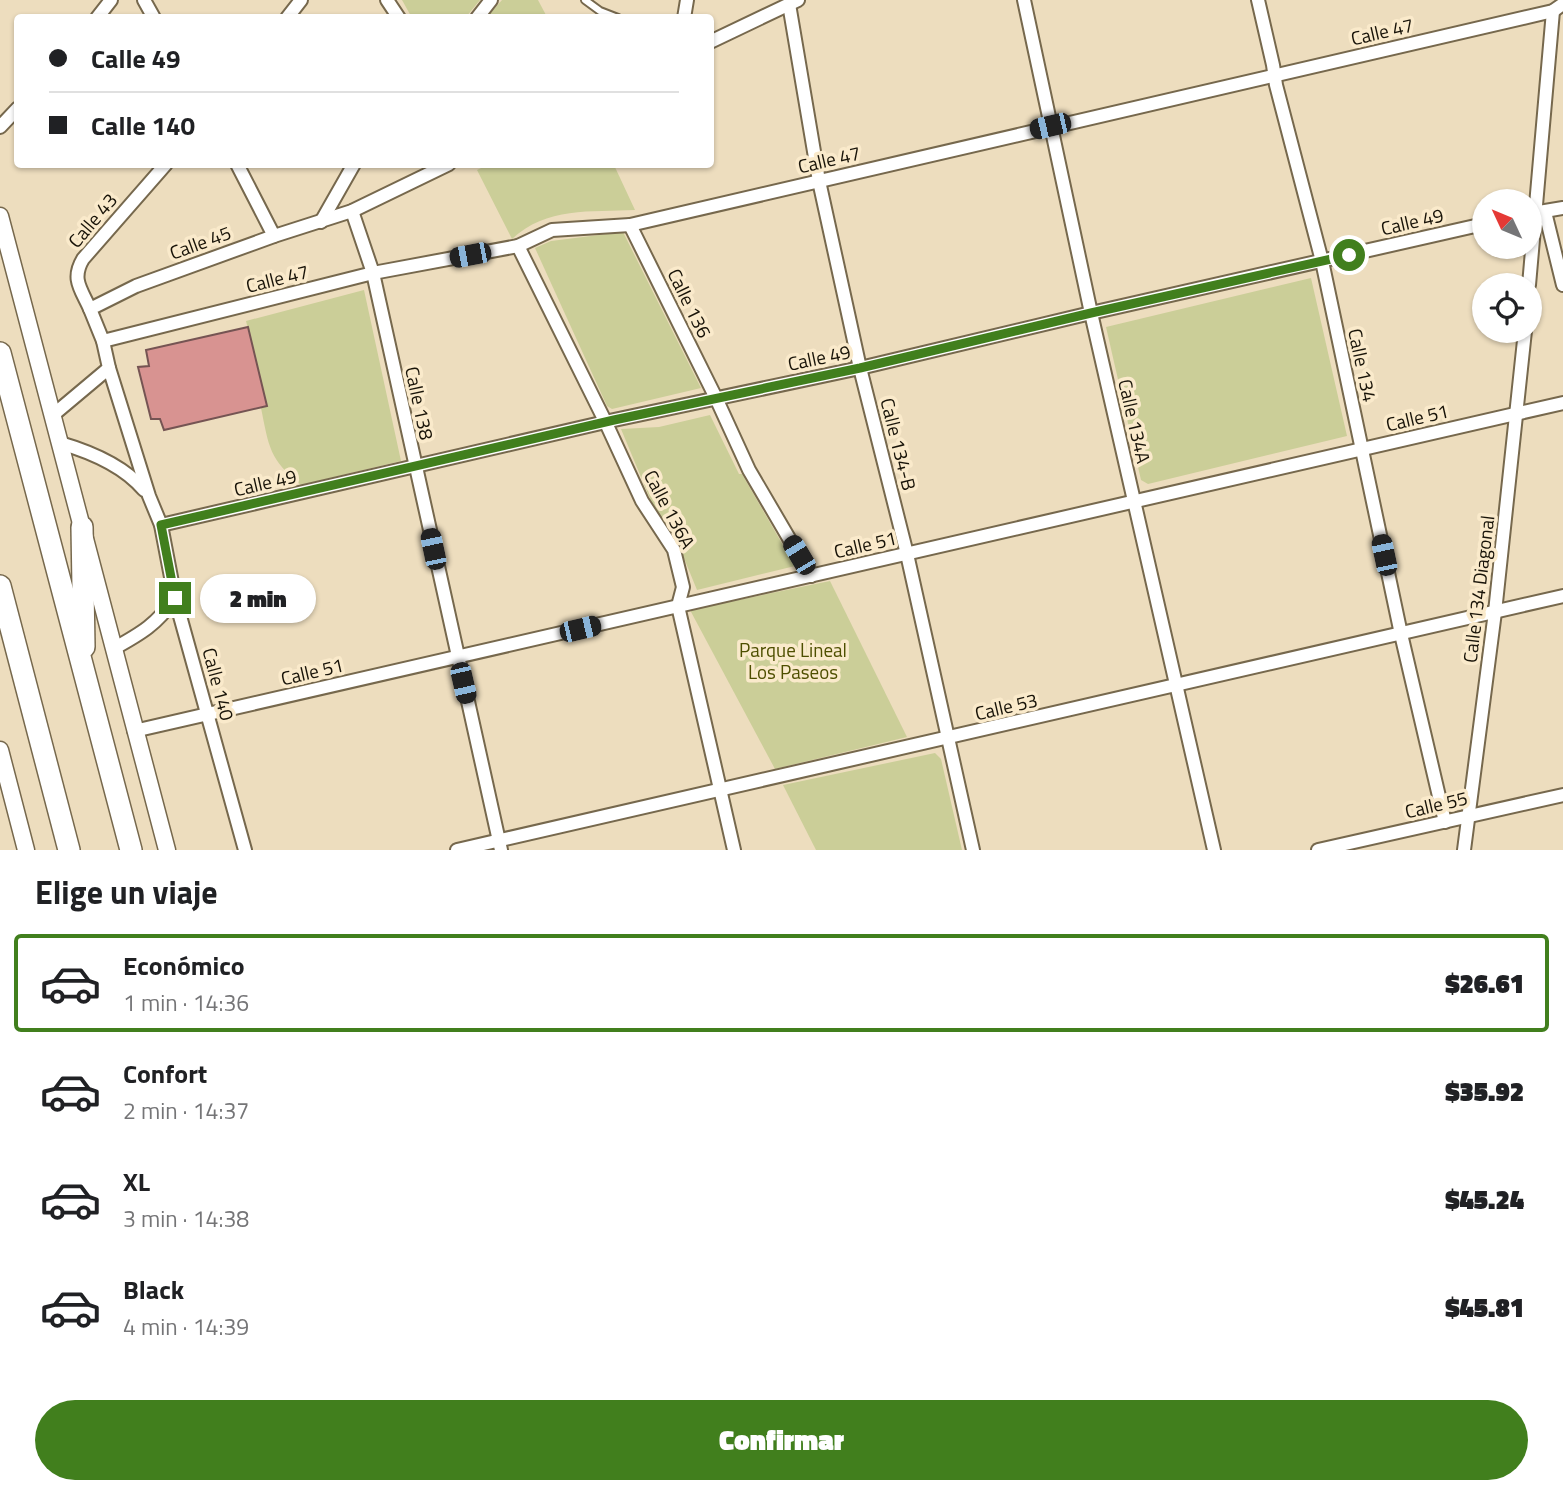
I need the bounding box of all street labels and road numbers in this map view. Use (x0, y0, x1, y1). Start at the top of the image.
street label: Calle 47 (1348, 10, 1416, 52)
street label: Calle 47 (795, 138, 863, 180)
street label: Calle 43 (60, 186, 124, 254)
street label: Calle 49 (1378, 200, 1446, 242)
street label: Calle 45 (165, 217, 235, 267)
street label: Calle 47 (243, 256, 311, 300)
street label: Calle 136 (661, 263, 719, 343)
street label: Calle 134 (1341, 326, 1385, 404)
street label: Calle 49 (785, 336, 853, 378)
street label: Calle 138 (398, 364, 442, 443)
street label: Calle 134A (1111, 376, 1159, 466)
street label: Calle 134-B (874, 395, 924, 493)
street label: Calle 51 (1383, 396, 1451, 438)
street label: Calle 49 (231, 461, 299, 503)
street label: Calle 136A (637, 464, 703, 554)
street label: Calle 134 Diagonal (1455, 514, 1501, 664)
street label: Calle 51 (831, 523, 899, 565)
street label: Calle 140 (195, 644, 243, 724)
street label: Calle 51 (278, 650, 346, 692)
street label: Calle 53 (972, 685, 1040, 727)
street label: Calle 55 (1402, 783, 1470, 825)

